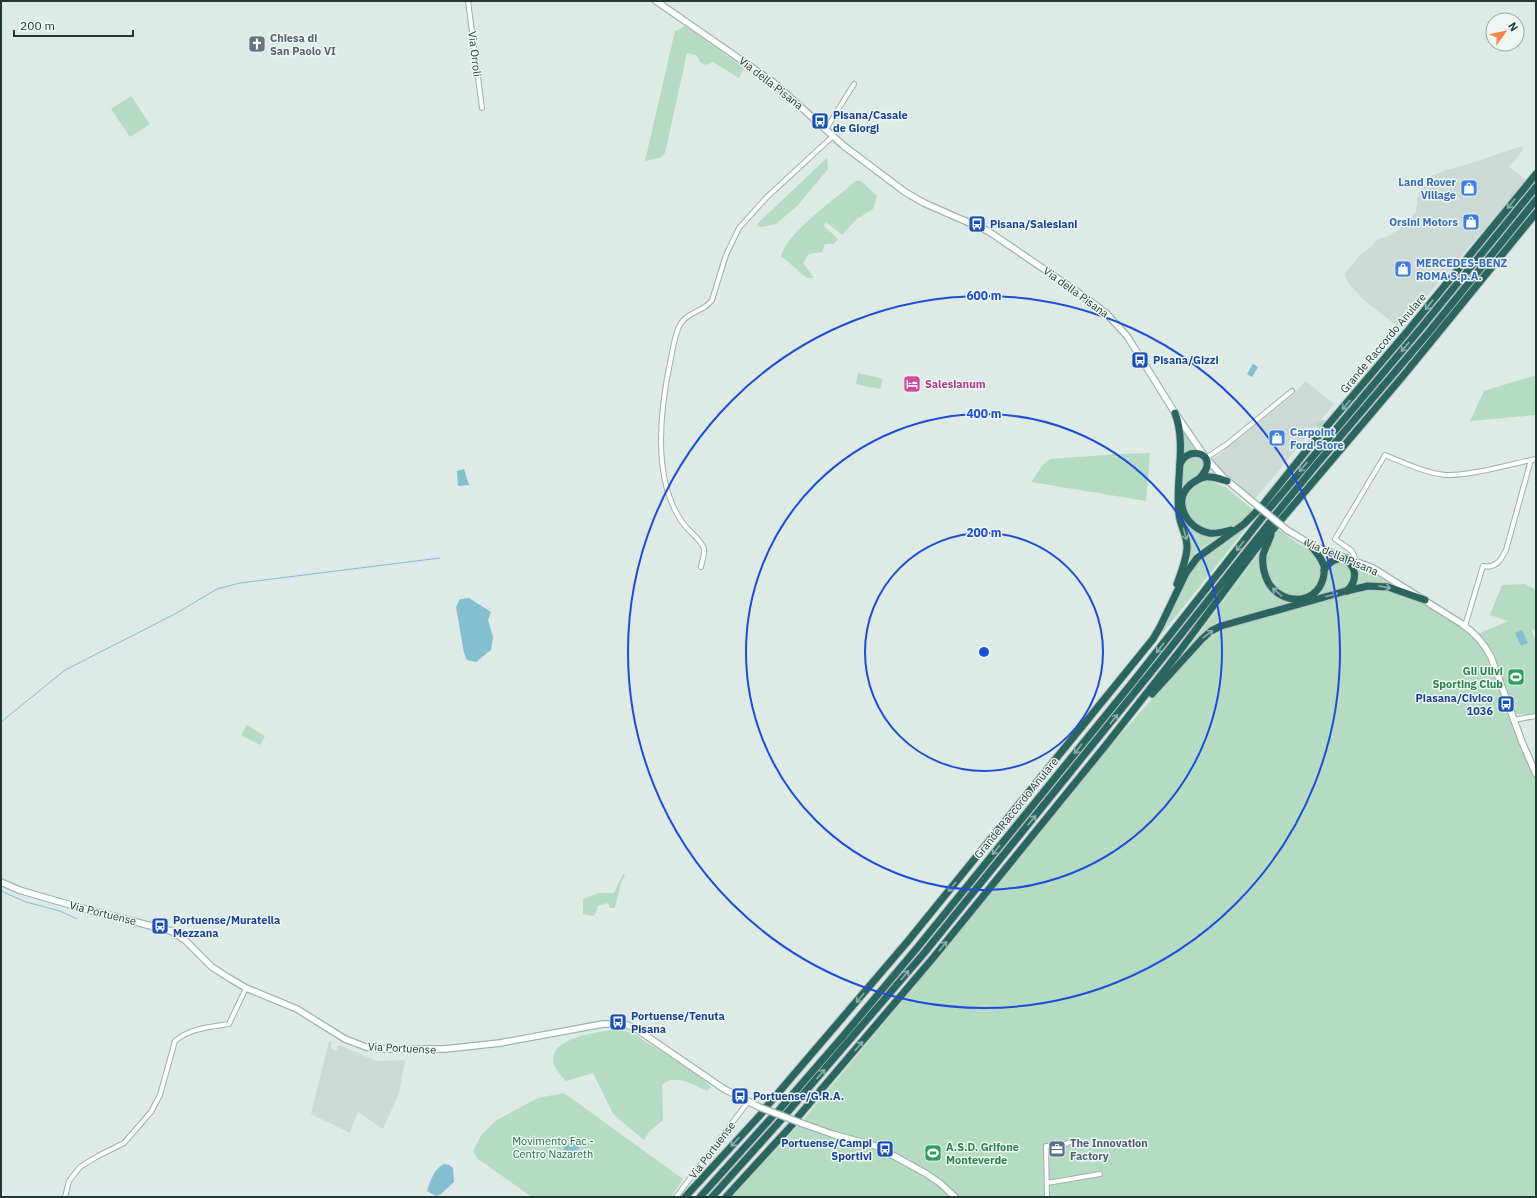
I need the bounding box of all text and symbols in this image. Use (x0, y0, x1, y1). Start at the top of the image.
scale bar (14, 12, 133, 38)
north arrow (1485, 12, 1525, 52)
text: 200 m (20, 18, 55, 33)
text: N (1505, 19, 1521, 34)
street label: Via Orroli (465, 30, 485, 78)
place label: Chiesa di San Paolo VI (270, 31, 336, 58)
church icon: Chiesa di San Paolo VI (247, 34, 267, 54)
street label: Via della Pisana (736, 54, 806, 112)
place label: Pisana/Casale de Giorgi (833, 108, 908, 135)
bus stop icon: Pisana/Casale de Giorgi (810, 111, 830, 131)
place label: Land Rover Village (1398, 175, 1457, 202)
shop icon: Land Rover Village (1459, 178, 1479, 198)
one-way arrow (1507, 199, 1516, 210)
shop icon: Orsini Motors (1461, 212, 1481, 232)
bus stop icon: Pisana/Salesiani (967, 214, 987, 234)
place label: Orsini Motors (1389, 215, 1458, 229)
place label: Pisana/Salesiani (990, 217, 1077, 231)
place label: MERCEDES-BENZ ROMA S.p.A. (1416, 256, 1508, 283)
shop icon: MERCEDES-BENZ ROMA S.p.A. (1393, 259, 1413, 279)
street label: Via della Pisana (1041, 264, 1112, 321)
text: 600 m (966, 288, 1002, 303)
street label: Grande Raccordo Anulare (1337, 290, 1429, 396)
one-way arrow (1425, 300, 1434, 310)
one-way arrow (1401, 342, 1410, 352)
bus stop icon: Pisana/Gizzi (1130, 350, 1150, 370)
place label: Pisana/Gizzi (1153, 353, 1219, 367)
hotel icon: Salesianum (902, 374, 922, 394)
place label: Salesianum (925, 377, 986, 391)
one-way arrow (1341, 399, 1350, 410)
text: 400 m (966, 406, 1002, 421)
place label: Carpoint Ford Store (1290, 425, 1344, 452)
shop icon: Carpoint Ford Store (1267, 428, 1287, 448)
one-way arrow (1298, 462, 1307, 473)
text: 200 m (966, 525, 1002, 540)
one-way arrow (1182, 527, 1189, 540)
street label: Via della Pisana (1304, 535, 1381, 579)
one-way arrow (1235, 540, 1244, 551)
one-way arrow (1378, 583, 1391, 591)
one-way arrow (1272, 588, 1282, 597)
one-way arrow (1325, 591, 1338, 598)
one-way arrow (1203, 630, 1214, 638)
one-way arrow (1155, 643, 1164, 654)
centre of rings (977, 645, 991, 659)
place label: Gli Ulivi Sporting Club (1432, 664, 1503, 691)
sports icon: Gli Ulivi Sporting Club (1506, 667, 1526, 687)
place label: Piasana/Civico 1036 (1416, 691, 1493, 718)
bus stop icon: Piasana/Civico 1036 (1496, 694, 1516, 714)
one-way arrow (1110, 713, 1118, 724)
one-way arrow (1074, 744, 1082, 755)
street label: Grande Raccordo Anulare (971, 755, 1061, 861)
one-way arrow (1028, 814, 1036, 825)
one-way arrow (992, 845, 1001, 856)
one-way arrow (948, 882, 957, 893)
street label: Via Portuense (68, 898, 138, 928)
place label: Portuense/Muratella Mezzana (173, 913, 280, 940)
bus stop icon: Portuense/Muratella Mezzana (150, 916, 170, 936)
one-way arrow (938, 941, 947, 952)
one-way arrow (901, 969, 910, 980)
one-way arrow (856, 993, 865, 1003)
place label: Portuense/Tenuta Pisana (631, 1009, 725, 1036)
bus stop icon: Portuense/Tenuta Pisana (608, 1012, 628, 1032)
street label: Via Portuense (367, 1039, 437, 1057)
one-way arrow (855, 1041, 864, 1051)
one-way arrow (817, 1068, 826, 1079)
bus stop icon: Portuense/G.R.A. (730, 1086, 750, 1106)
place label: Portuense/G.R.A. (753, 1089, 844, 1103)
street label: Via Portuense (686, 1118, 738, 1182)
park label: Movimento Fac - Centro Nazareth (512, 1134, 594, 1161)
one-way arrow (731, 1136, 740, 1147)
place label: Portuense/Campi Sportivi (781, 1136, 872, 1163)
place label: The Innovation Factory (1070, 1136, 1148, 1163)
bus stop icon: Portuense/Campi Sportivi (875, 1139, 895, 1159)
office icon: The Innovation Factory (1047, 1139, 1067, 1159)
place label: A.S.D. Grifone Monteverde (946, 1140, 1019, 1167)
sports icon: A.S.D. Grifone Monteverde (923, 1143, 943, 1163)

